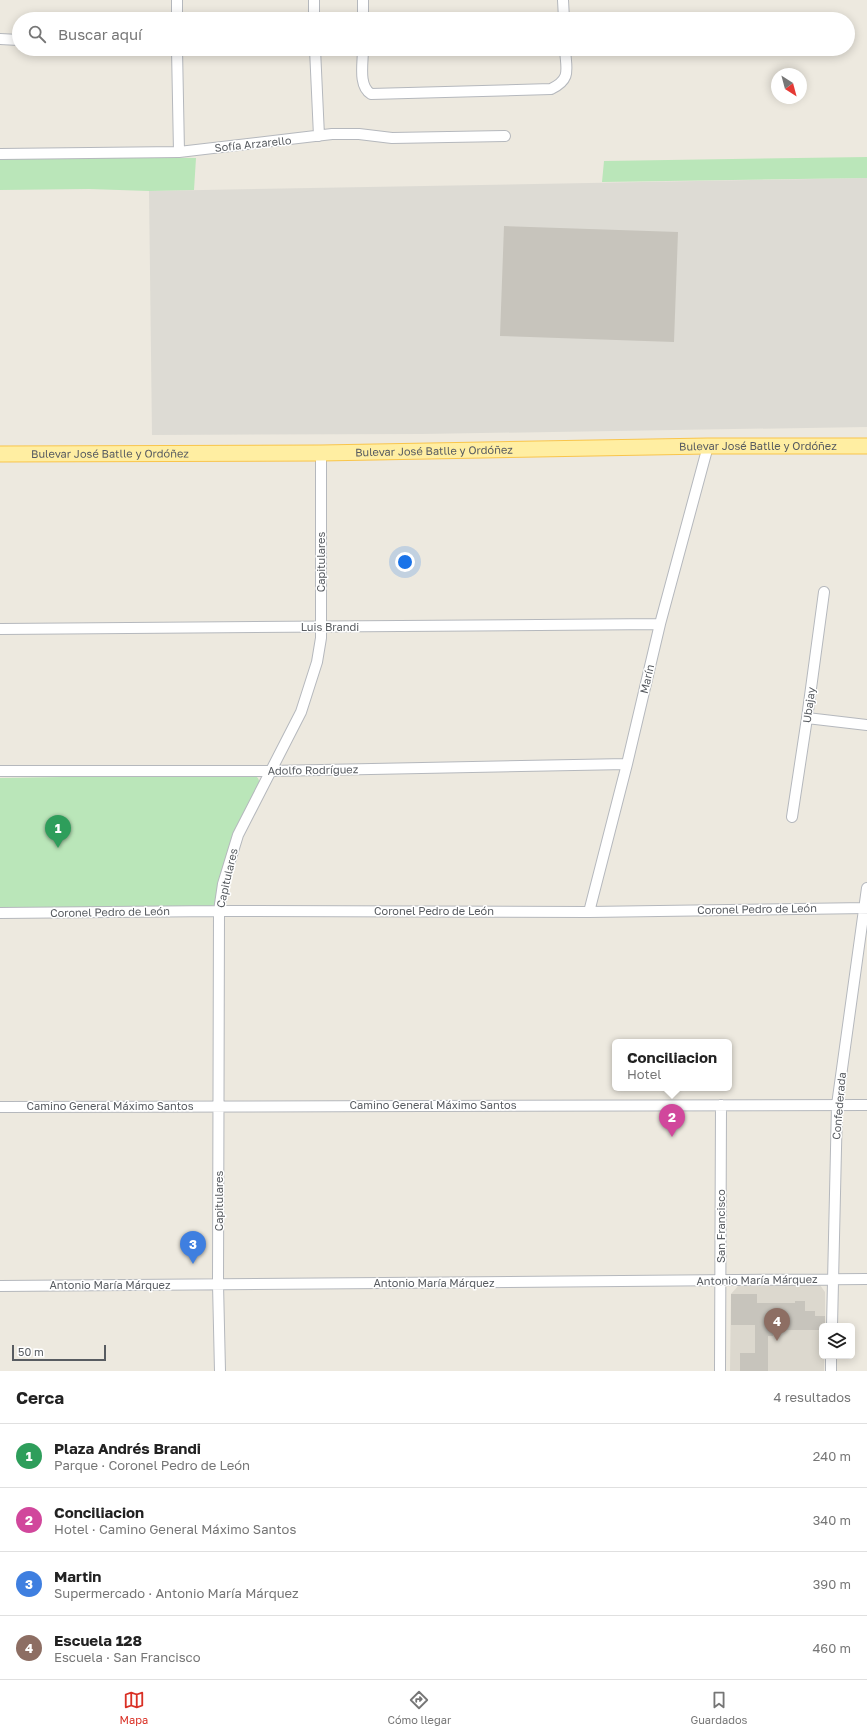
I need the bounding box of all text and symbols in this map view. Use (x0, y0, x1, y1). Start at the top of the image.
search box (12, 12, 855, 56)
icon: search (26, 23, 48, 45)
text: Buscar aquí (58, 25, 142, 43)
north arrow (771, 68, 807, 104)
street label: Sofía Arzarello (214, 133, 292, 154)
street label: Bulevar José Batlle y Ordóñez (679, 439, 837, 453)
street label: Bulevar José Batlle y Ordóñez (355, 443, 513, 458)
street label: Bulevar José Batlle y Ordóñez (31, 446, 189, 460)
street label: Capitulares (314, 532, 327, 592)
your location (395, 552, 415, 572)
street label: Luis Brandi (301, 620, 359, 633)
street label: Marín (637, 663, 656, 695)
street label: Ubajay (800, 686, 817, 724)
street label: Adolfo Rodríguez (268, 762, 359, 777)
pin: 1 (45, 815, 71, 848)
street label: Capitulares (213, 847, 240, 909)
street label: Coronel Pedro de León (697, 901, 817, 916)
street label: Coronel Pedro de León (50, 904, 170, 919)
street label: Coronel Pedro de León (374, 904, 494, 917)
popup (612, 1039, 732, 1091)
text: Conciliacion (627, 1048, 717, 1066)
text: Hotel (627, 1066, 662, 1082)
street label: Confederada (829, 1072, 848, 1140)
street label: Camino General Máximo Santos (350, 1098, 517, 1111)
street label: Camino General Máximo Santos (27, 1099, 194, 1112)
pin: 2 (659, 1104, 685, 1137)
street label: Capitulares (212, 1171, 225, 1231)
street label: San Francisco (714, 1189, 727, 1263)
pin: 3 (180, 1231, 206, 1264)
street label: Antonio María Márquez (696, 1272, 818, 1287)
street label: Antonio María Márquez (373, 1276, 495, 1289)
street label: Antonio María Márquez (49, 1278, 171, 1291)
pin: 4 (764, 1308, 790, 1341)
map controls (819, 1323, 855, 1359)
button: layers (819, 1323, 855, 1359)
scale bar (12, 1343, 106, 1362)
text: 50 m (18, 1345, 44, 1358)
text: Cerca (16, 1387, 64, 1408)
text: 4 resultados (773, 1389, 851, 1405)
text: Plaza Andrés Brandi (54, 1439, 201, 1457)
text: 1 (26, 1448, 32, 1464)
text: 240 m (813, 1448, 851, 1464)
text: Parque · Coronel Pedro de León (54, 1457, 250, 1473)
text: Conciliacion (54, 1503, 144, 1521)
text: 2 (25, 1512, 33, 1528)
text: 340 m (813, 1512, 851, 1528)
text: Hotel · Camino General Máximo Santos (54, 1521, 296, 1537)
text: Martin (54, 1567, 101, 1585)
text: 3 (25, 1576, 33, 1592)
text: 390 m (813, 1576, 851, 1592)
text: Supermercado · Antonio María Márquez (54, 1585, 299, 1601)
text: Escuela 128 (54, 1631, 142, 1649)
text: 4 (25, 1640, 33, 1656)
text: 460 m (812, 1640, 851, 1656)
text: Escuela · San Francisco (54, 1649, 200, 1665)
tab: Mapa (120, 1689, 148, 1726)
tab: Cómo llegar (387, 1689, 451, 1726)
tab: Guardados (690, 1689, 747, 1726)

